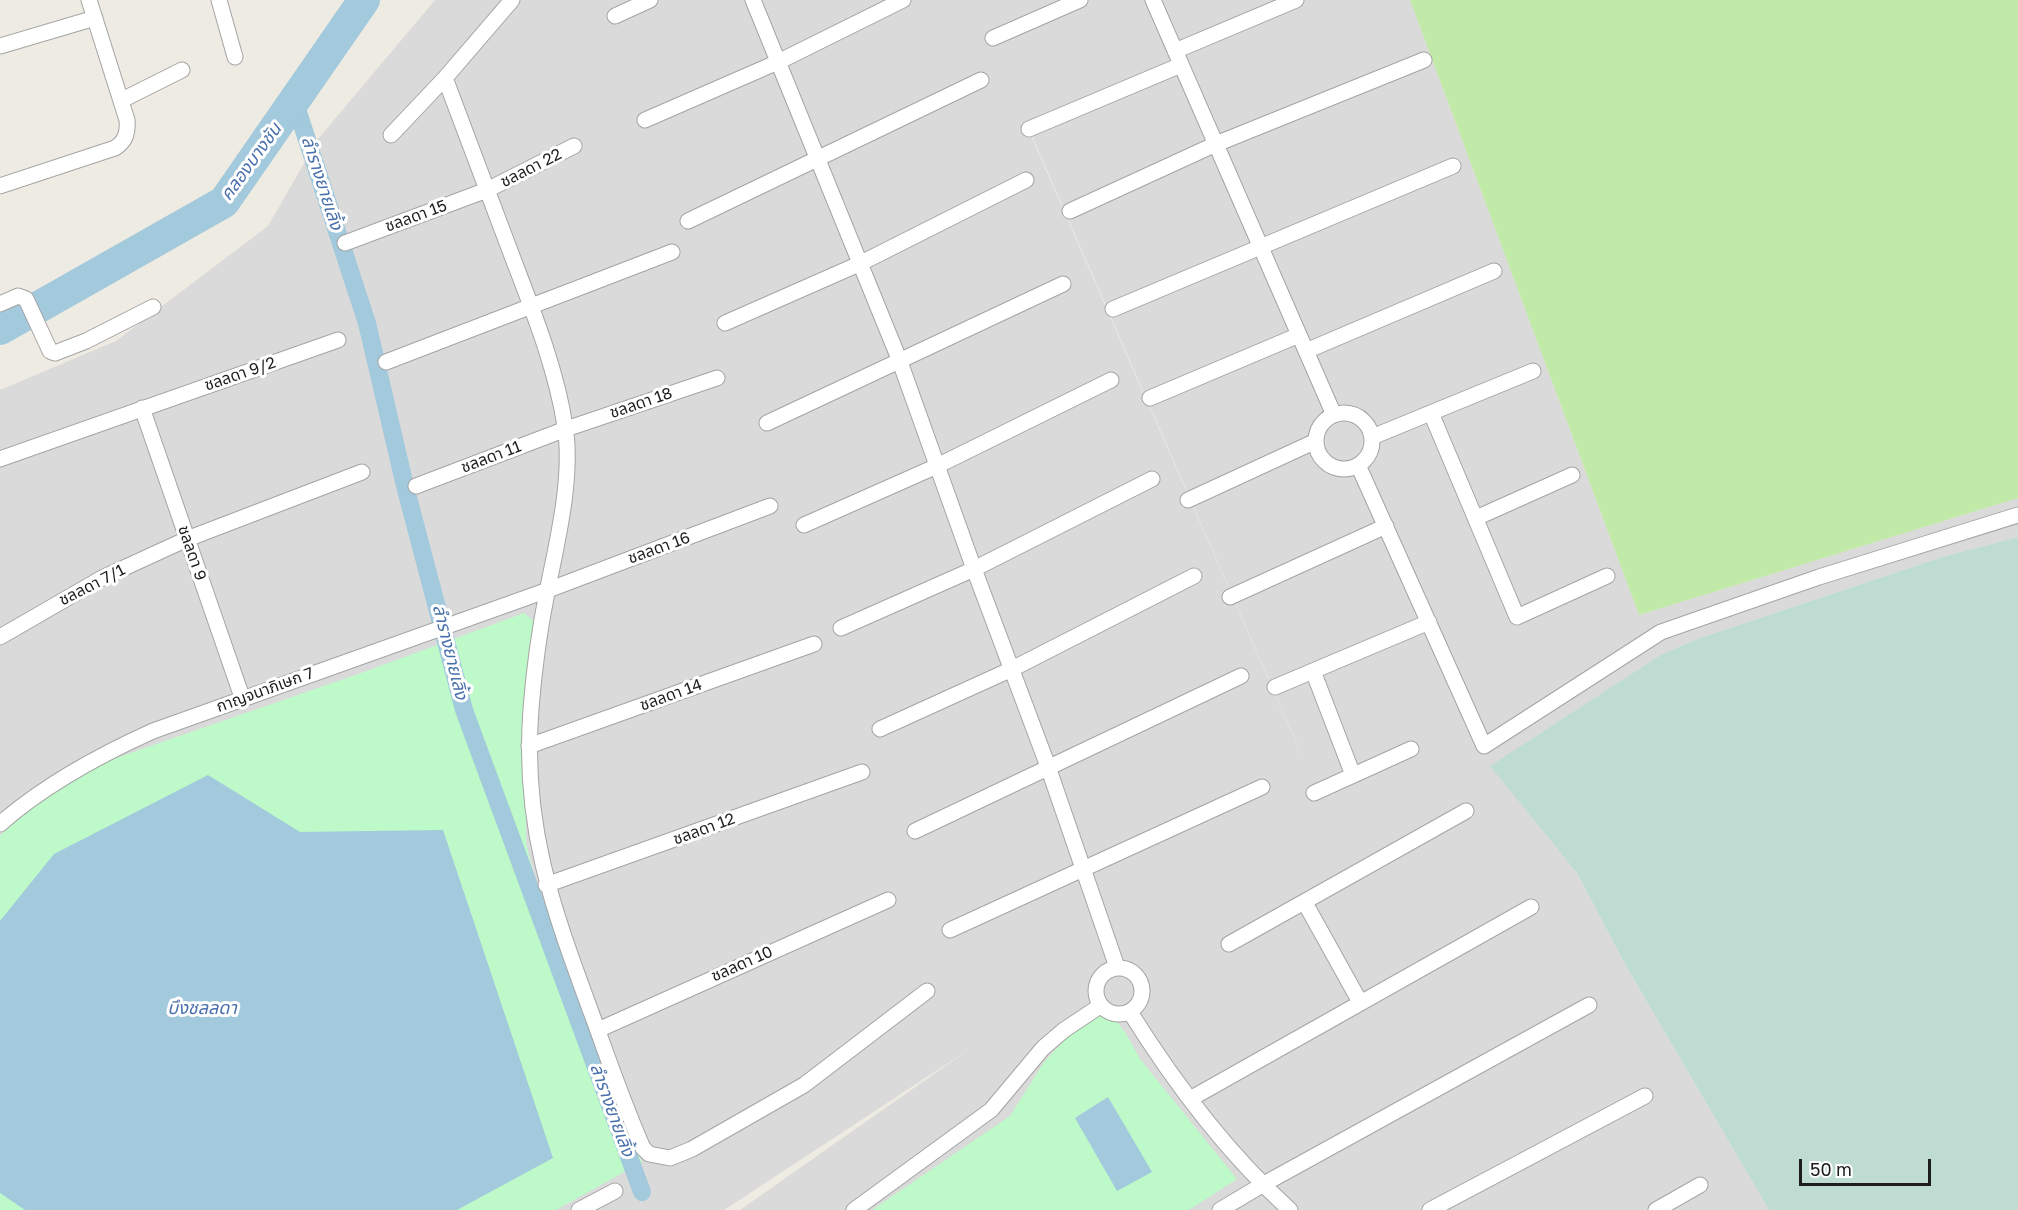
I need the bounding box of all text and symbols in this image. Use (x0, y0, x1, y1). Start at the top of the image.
water label: คลองบางชัน (216, 119, 286, 205)
water label: ลำรางยายเลิ้ง (297, 133, 347, 233)
street label: ชลลดา 22 (497, 144, 565, 192)
street label: ชลลดา 15 (382, 196, 450, 236)
street label: ชลลดา 9/2 (202, 353, 278, 395)
street label: ชลลดา 18 (607, 383, 675, 423)
street label: ชลลดา 11 (458, 437, 524, 477)
street label: ชลลดา 9 (174, 523, 210, 583)
street label: ชลลดา 16 (625, 528, 693, 568)
street label: ชลลดา 7/1 (56, 560, 128, 610)
water label: ลำรางยายเลิ้ง (428, 602, 472, 702)
street label: กาญจนาภิเษก 7 (214, 664, 316, 716)
street label: ชลลดา 14 (637, 675, 705, 715)
street label: ชลลดา 12 (670, 809, 738, 849)
street label: ชลลดา 10 (708, 942, 776, 986)
water label: บึงชลลดา (167, 997, 237, 1019)
water label: ลำรางยายเลิ้ง (585, 1061, 639, 1159)
scale bar (1802, 1147, 1934, 1185)
text: 50 m (1810, 1158, 1852, 1180)

